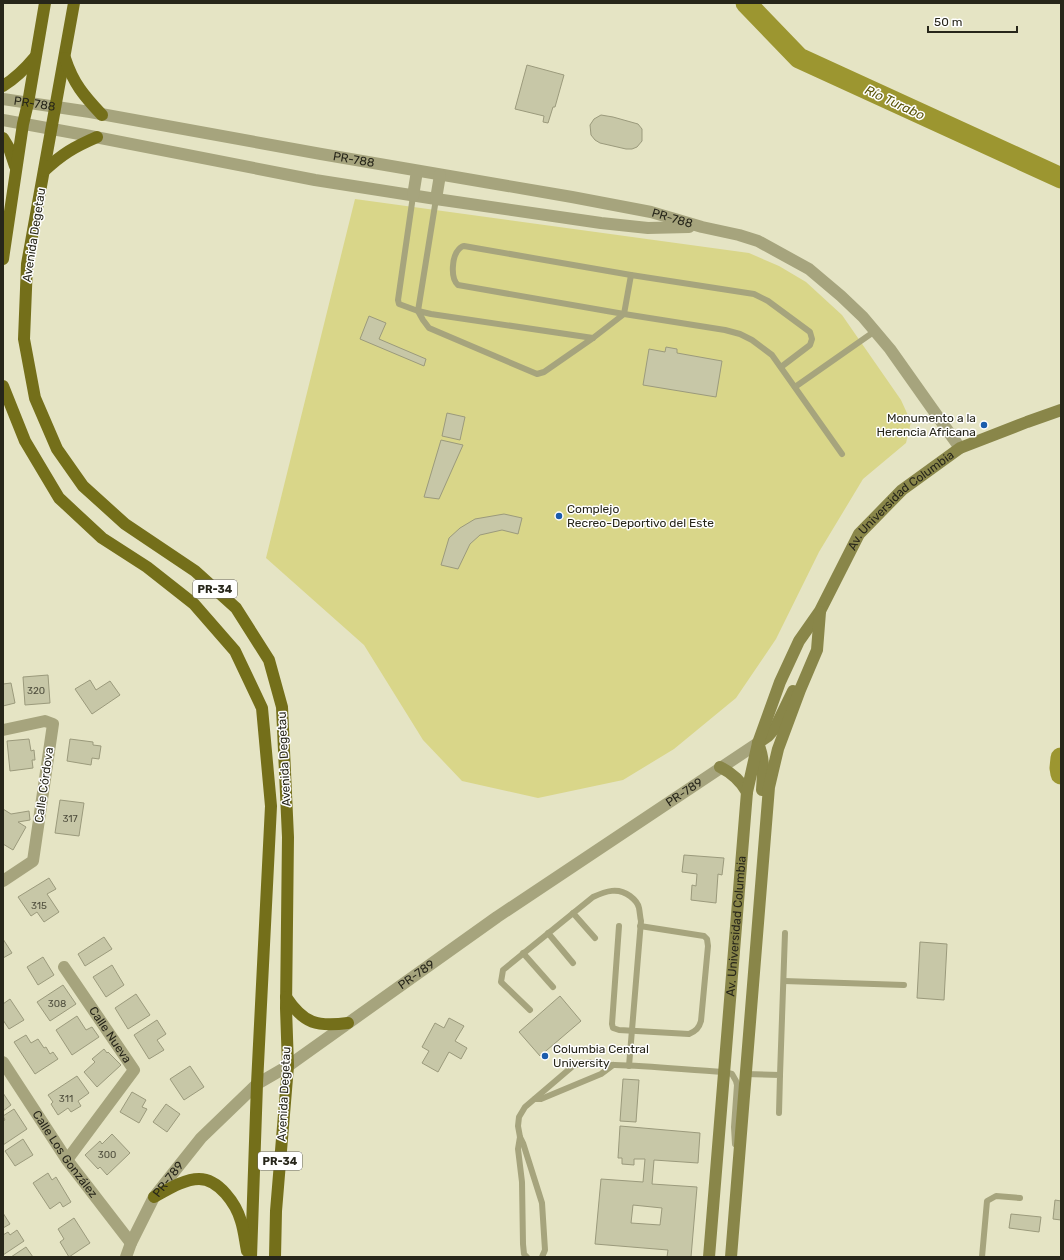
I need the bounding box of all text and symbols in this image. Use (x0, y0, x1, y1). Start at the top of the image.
scale bar (928, 8, 1017, 34)
text: 50 m (934, 15, 962, 29)
water label: Río Turabo (863, 82, 927, 123)
street label: PR-788 (13, 94, 56, 114)
street label: PR-788 (332, 149, 376, 170)
street label: Avenida Degetau (20, 187, 48, 283)
street label: PR-788 (650, 206, 694, 231)
place label: Monumento a la Herencia Africana (876, 411, 976, 439)
marker: Monumento a la Herencia Africana (979, 420, 989, 430)
street label: Av. Universidad Columbia (845, 448, 957, 553)
place label: Complejo Recreo-Deportivo del Este (567, 502, 714, 530)
marker: Complejo Recreo-Deportivo del Este (554, 511, 564, 521)
road number: PR-34 (193, 580, 237, 598)
house number: 320 (27, 685, 45, 697)
street label: Avenida Degetau (275, 711, 293, 807)
street label: Calle Córdova (32, 746, 56, 824)
street label: PR-789 (663, 775, 705, 810)
house number: 317 (62, 813, 78, 825)
street label: Av. Universidad Columbia (723, 855, 749, 997)
house number: 315 (31, 900, 47, 912)
street label: PR-789 (395, 957, 437, 992)
house number: 308 (48, 998, 66, 1010)
street label: Calle Nueva (86, 1004, 134, 1066)
place label: Columbia Central University (553, 1042, 649, 1070)
street label: Avenida Degetau (275, 1046, 293, 1142)
marker: Columbia Central University (540, 1051, 550, 1061)
house number: 311 (59, 1093, 73, 1105)
street label: Calle Los González (30, 1108, 100, 1201)
house number: 300 (98, 1149, 116, 1161)
road number: PR-34 (258, 1152, 302, 1170)
street label: PR-789 (150, 1159, 187, 1200)

